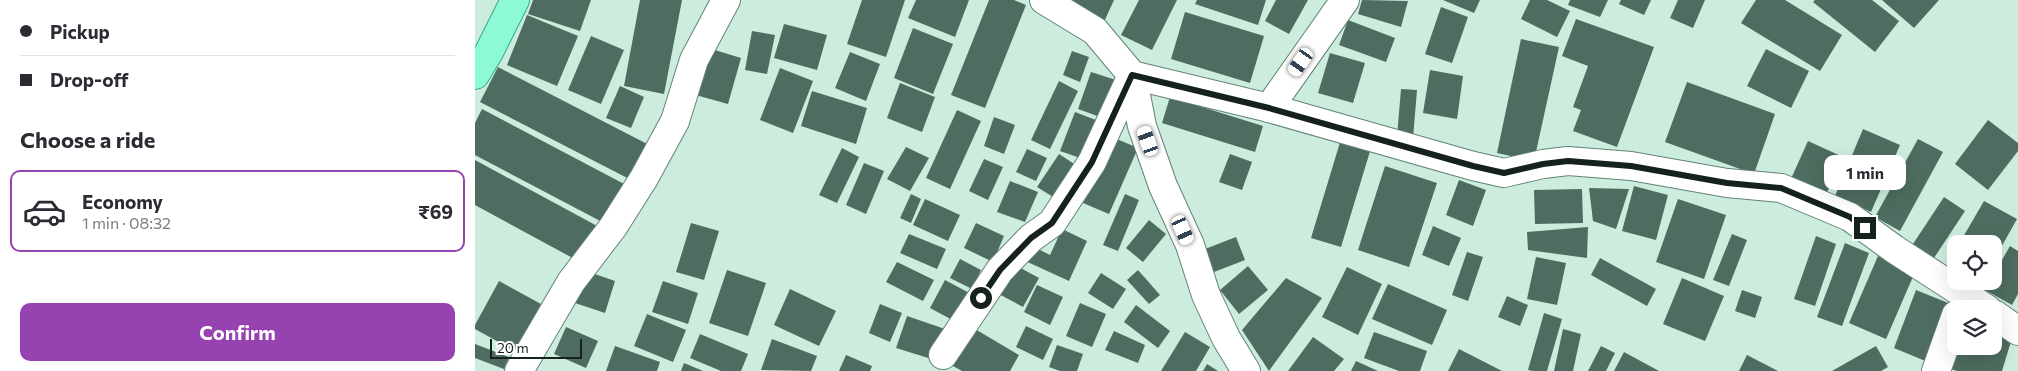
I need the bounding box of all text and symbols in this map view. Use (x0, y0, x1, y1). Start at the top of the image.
text: Pickup (50, 20, 110, 43)
car (1286, 45, 1315, 79)
text: Drop-off (50, 68, 129, 91)
car (1135, 124, 1160, 158)
text: Choose a ride (20, 126, 155, 153)
callout: 1 min (1824, 156, 1906, 190)
text: 1 min (1846, 163, 1884, 182)
icon: car (22, 189, 67, 234)
text: Economy (82, 190, 163, 213)
text: ₹69 (418, 200, 453, 223)
text: 1 min · 08:32 (82, 213, 171, 232)
car (1170, 213, 1195, 247)
route end (1854, 217, 1876, 239)
map controls (1947, 235, 2002, 355)
button: locate (1947, 235, 2002, 290)
route start (970, 287, 992, 309)
button: layers (1947, 300, 2002, 355)
button: Confirm (20, 303, 455, 361)
scale bar (490, 336, 583, 359)
text: 20 m (497, 339, 529, 356)

